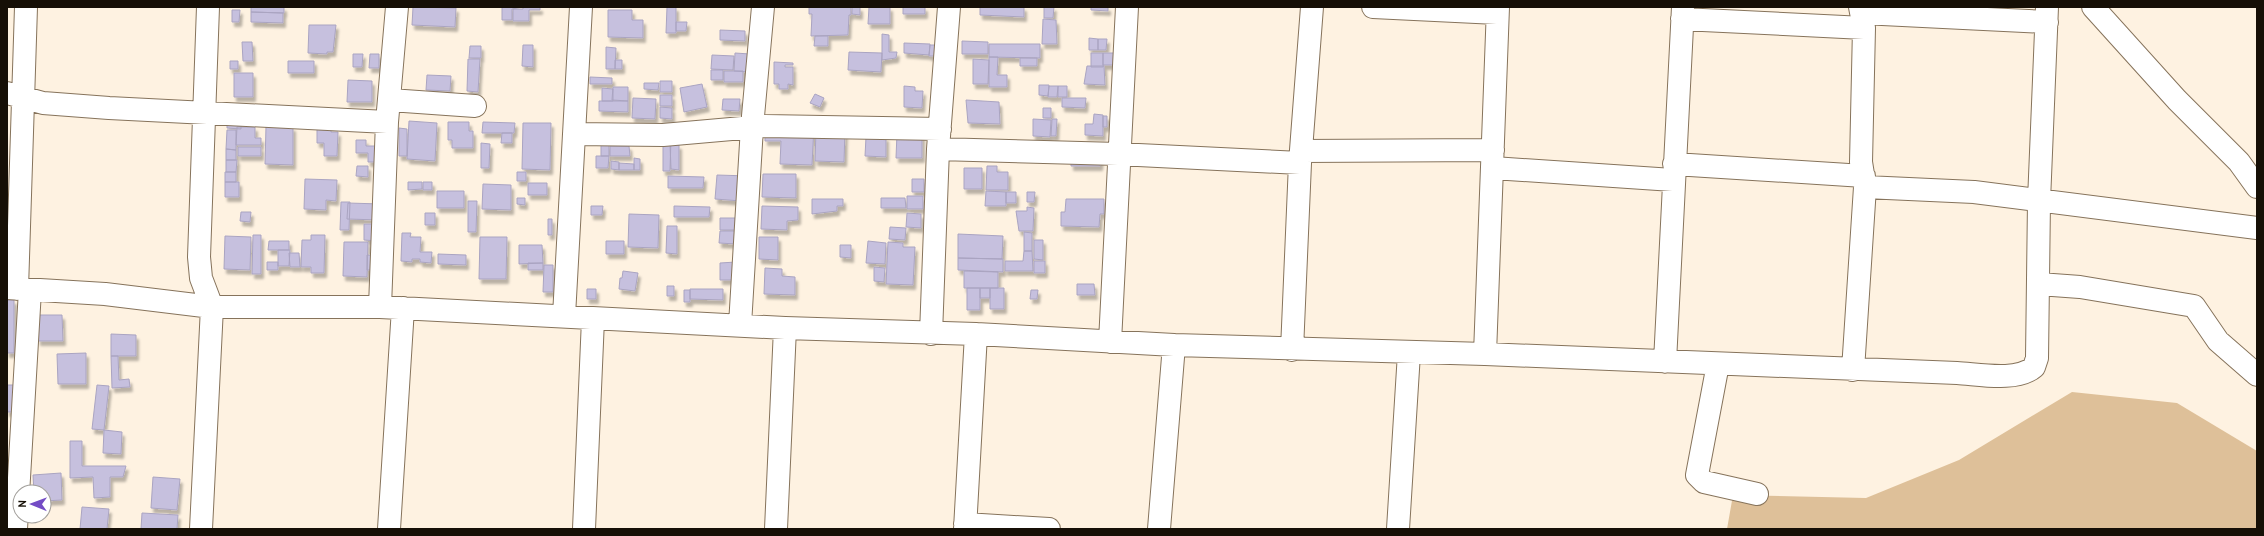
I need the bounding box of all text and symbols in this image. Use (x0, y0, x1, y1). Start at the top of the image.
north arrow (12, 484, 52, 524)
text: N (15, 500, 29, 508)

